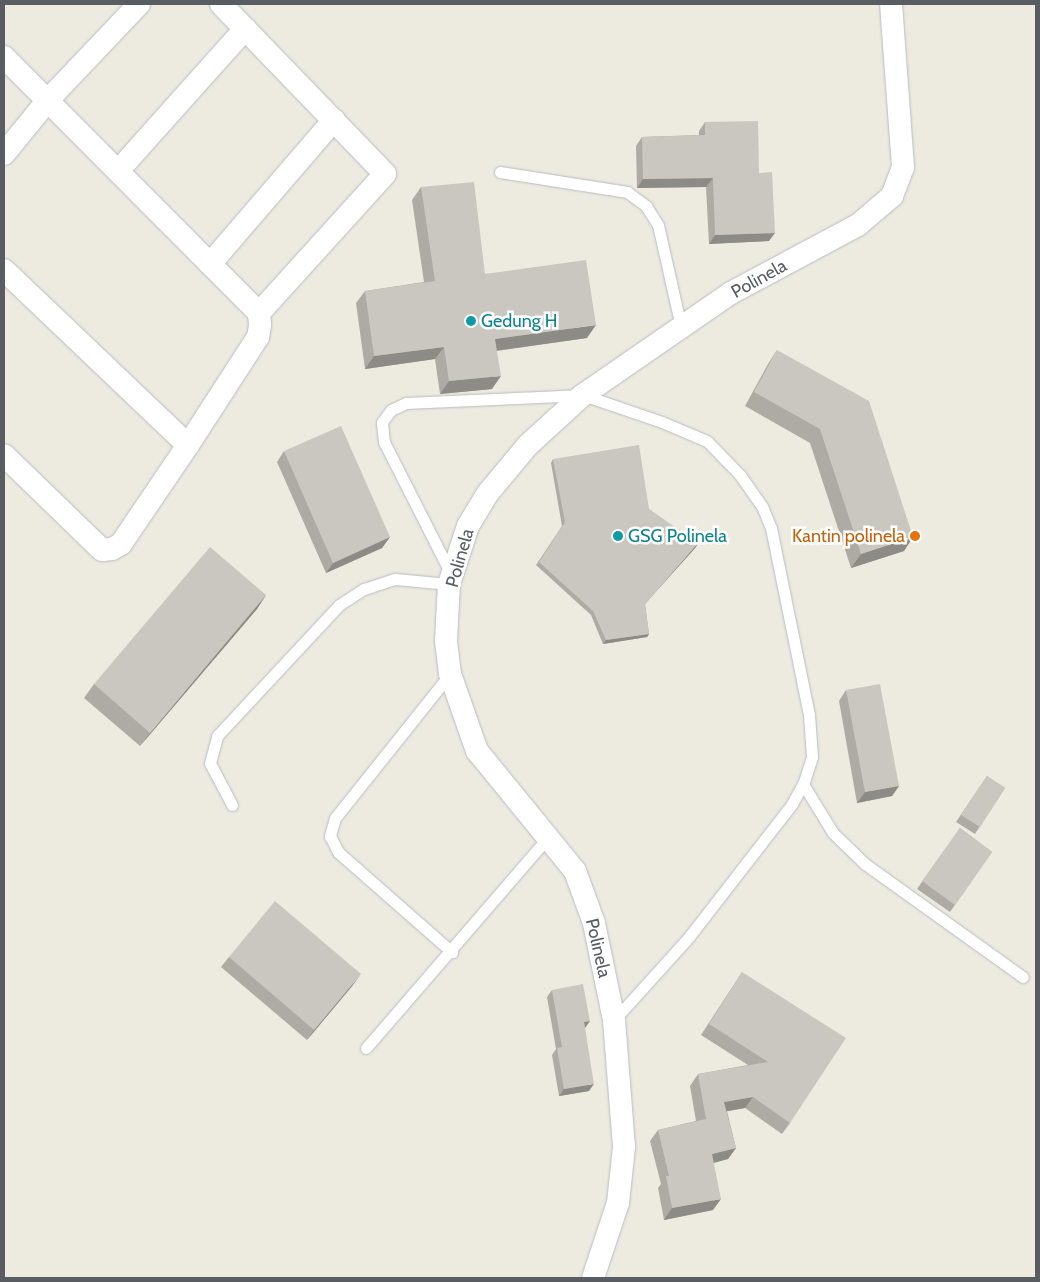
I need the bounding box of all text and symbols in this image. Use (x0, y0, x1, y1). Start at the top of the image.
street label: Polinela (727, 255, 791, 303)
place label: Gedung H (481, 310, 557, 332)
marker: Gedung H (465, 315, 477, 327)
place label: GSG Polinela (628, 525, 727, 547)
place label: Kantin polinela (792, 525, 905, 547)
street label: Polinela (441, 526, 479, 590)
marker: GSG Polinela (612, 530, 624, 542)
marker: Kantin polinela (909, 530, 921, 542)
street label: Polinela (581, 916, 615, 980)

